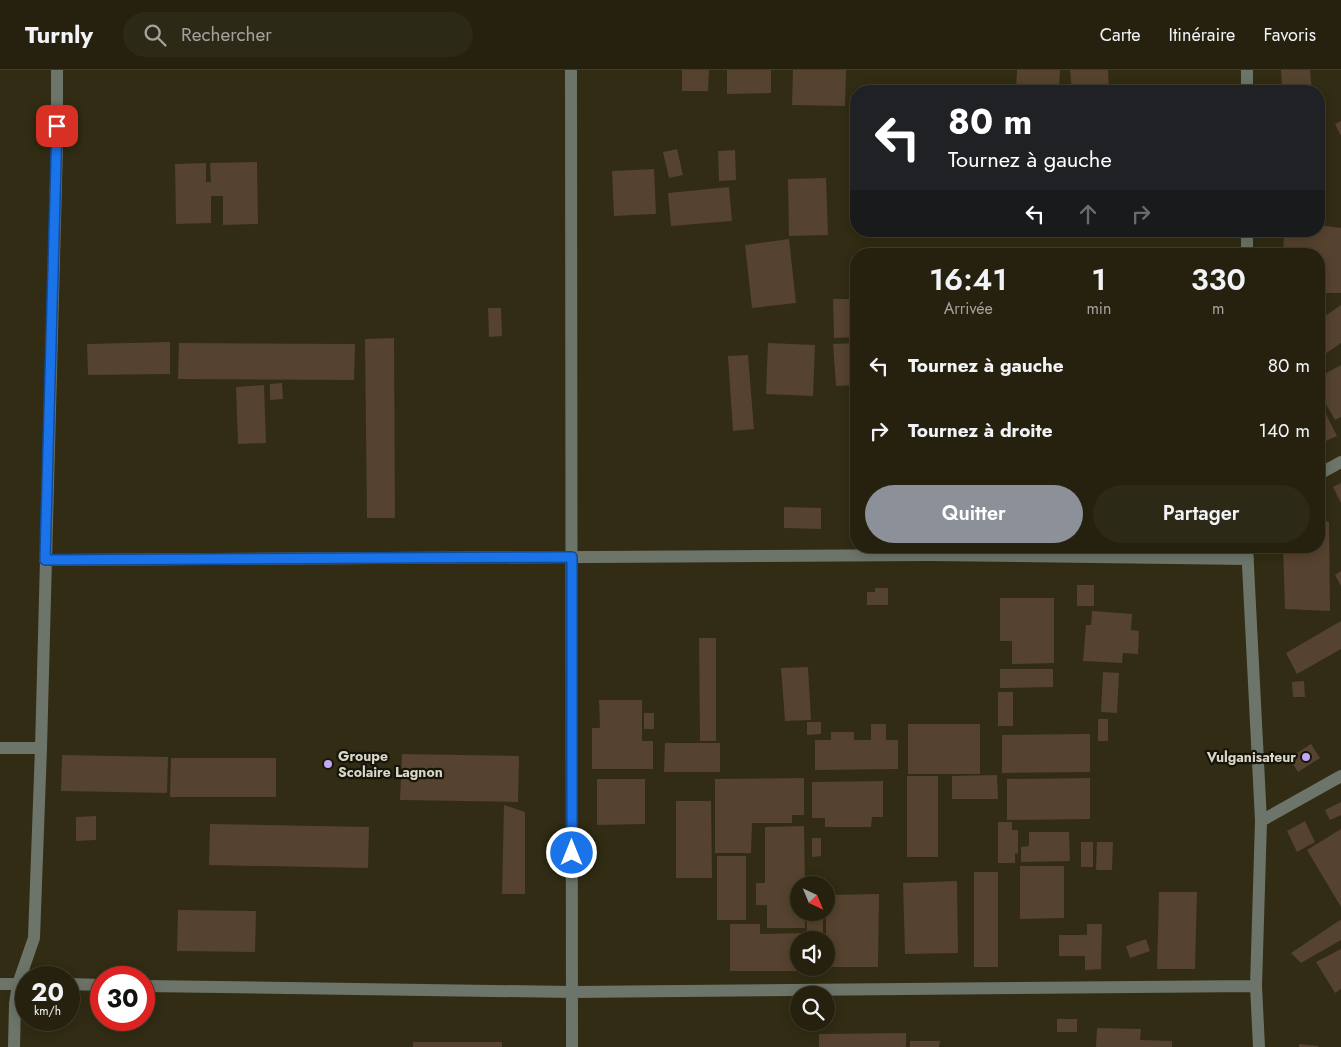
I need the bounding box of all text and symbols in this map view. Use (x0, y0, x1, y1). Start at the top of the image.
search box (123, 12, 473, 57)
text: Turnly (25, 17, 93, 52)
icon: search (141, 21, 169, 49)
text: Rechercher (181, 21, 272, 48)
text: Carte (1100, 22, 1141, 48)
text: Itinéraire (1169, 22, 1235, 48)
text: Favoris (1263, 22, 1316, 48)
text: 80 m (948, 97, 1032, 147)
pin (36, 105, 78, 147)
icon: left (865, 105, 930, 170)
icon: arrive (43, 112, 71, 140)
text: Tournez à gauche (948, 143, 1112, 175)
icon: left (1021, 200, 1049, 228)
icon: ahead (1074, 200, 1102, 228)
icon: right (1127, 200, 1155, 228)
text: 16:41 (929, 258, 1007, 301)
text: 1 (1092, 258, 1106, 301)
text: 330 (1191, 258, 1246, 301)
text: Arrivée (944, 297, 993, 320)
text: min (1086, 297, 1111, 320)
text: m (1212, 297, 1224, 320)
icon: left (865, 352, 893, 380)
text: Tournez à gauche (908, 352, 1064, 379)
text: 80 m (1268, 352, 1310, 379)
icon: right (865, 417, 893, 445)
text: Tournez à droite (908, 417, 1053, 444)
text: 140 m (1258, 417, 1310, 444)
button: Quitter (865, 485, 1083, 543)
button: Partager (1093, 485, 1310, 543)
place label: Groupe Scolaire Lagnon (338, 746, 443, 782)
place label: Vulganisateur (1206, 747, 1296, 767)
marker: Vulganisateur (1300, 751, 1312, 763)
marker: Groupe Scolaire Lagnon (322, 758, 334, 770)
position arrow (545, 826, 597, 878)
north arrow (790, 876, 835, 921)
map controls (790, 876, 835, 1031)
button: sound (790, 931, 835, 976)
speed limit sign: 30 (90, 966, 155, 1031)
text: 20 (31, 974, 64, 1010)
button: search (790, 986, 835, 1031)
text: km/h (34, 1002, 61, 1020)

